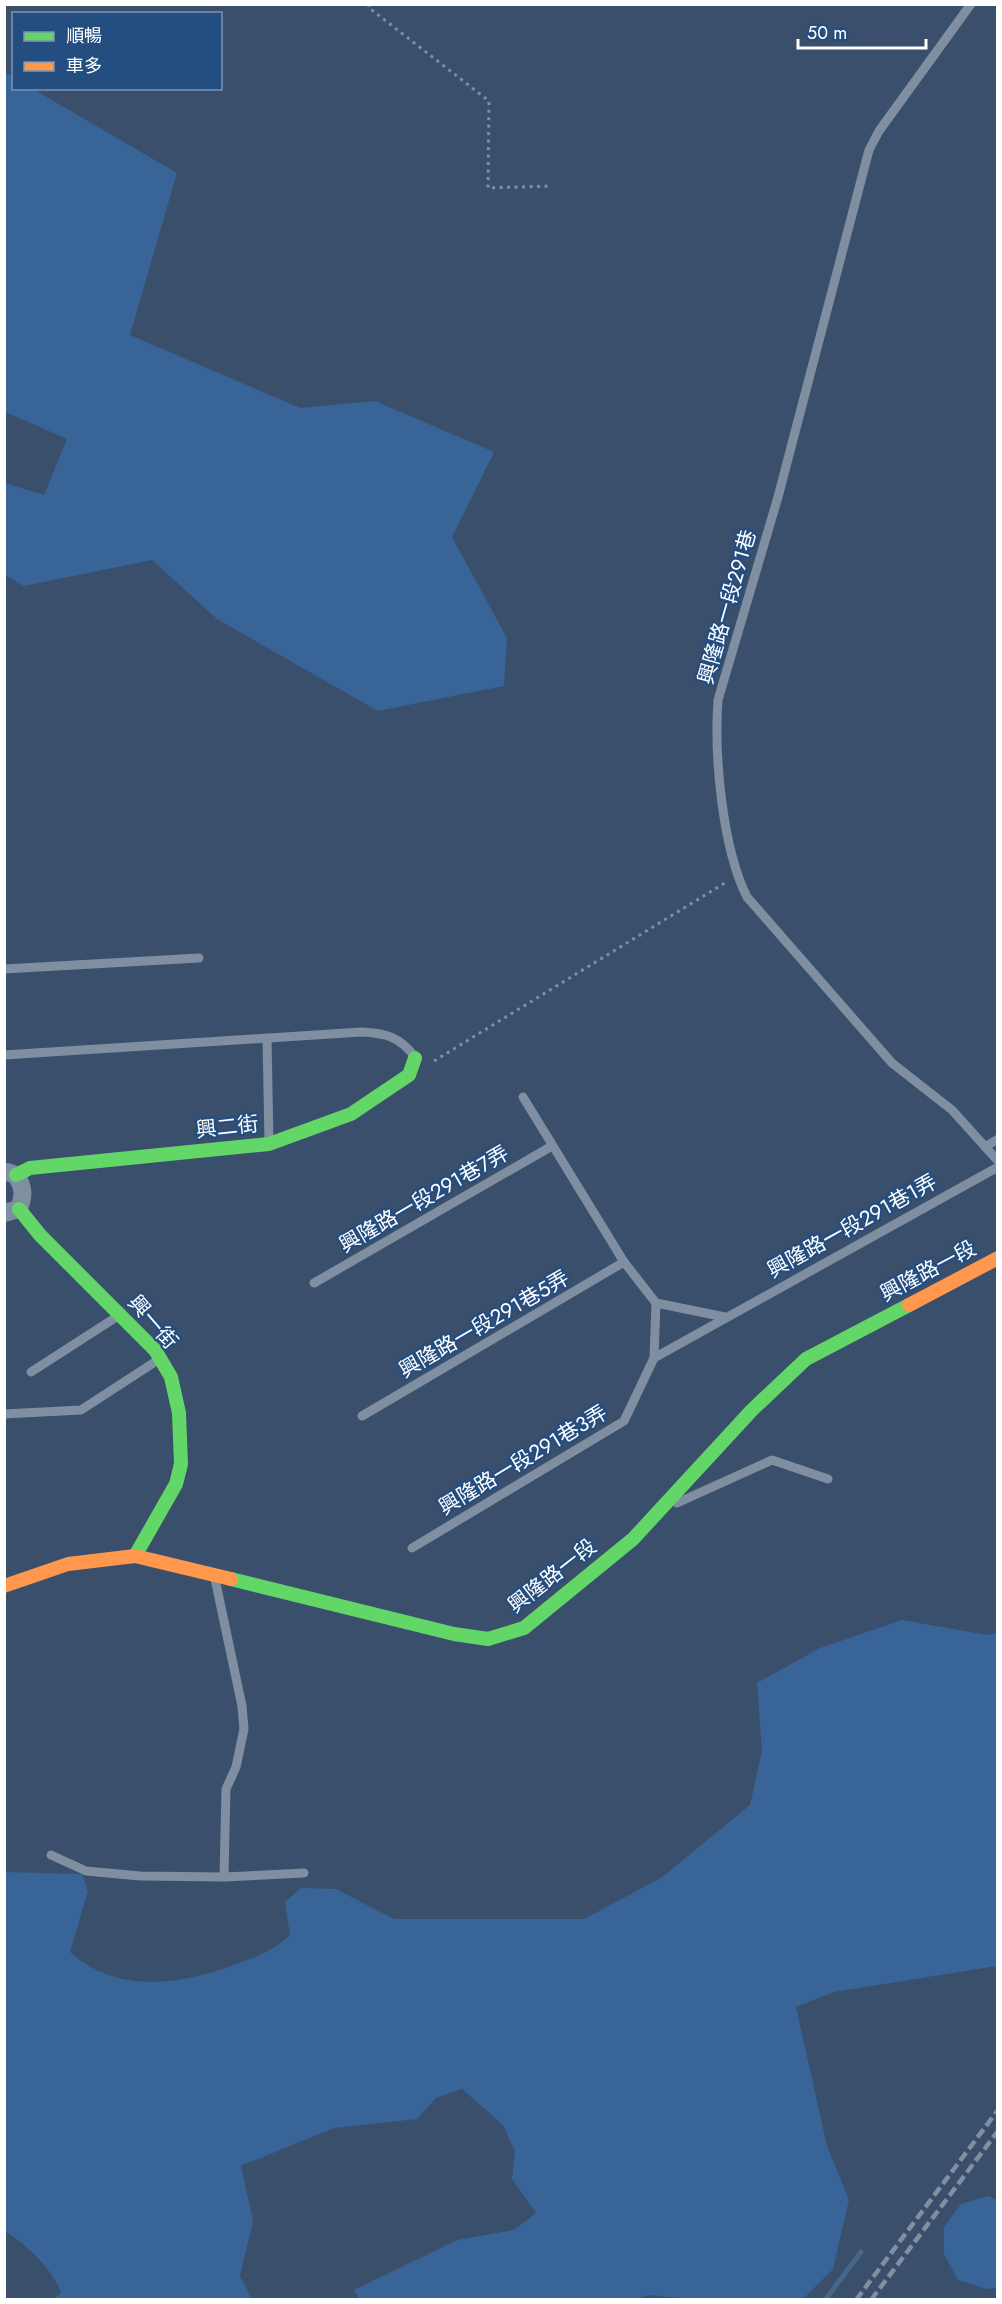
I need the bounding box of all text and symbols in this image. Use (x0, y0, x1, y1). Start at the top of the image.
legend (12, 12, 222, 90)
scale bar (798, 12, 926, 50)
text: 50 m (807, 20, 847, 46)
text: 順暢 (66, 23, 102, 49)
text: 車多 (66, 53, 102, 79)
street label: 興隆路一段291巷 (691, 526, 763, 688)
street label: 興二街 (194, 1109, 260, 1145)
street label: 興隆路一段291巷7弄 (334, 1138, 514, 1260)
street label: 興隆路一段291巷1弄 (763, 1169, 941, 1283)
street label: 興隆路一段 (876, 1235, 980, 1307)
street label: 興隆路一段291巷5弄 (393, 1263, 575, 1385)
street label: 興一街 (121, 1288, 185, 1356)
street label: 興隆路一段291巷3弄 (433, 1398, 613, 1522)
street label: 興隆路一段 (501, 1532, 603, 1620)

